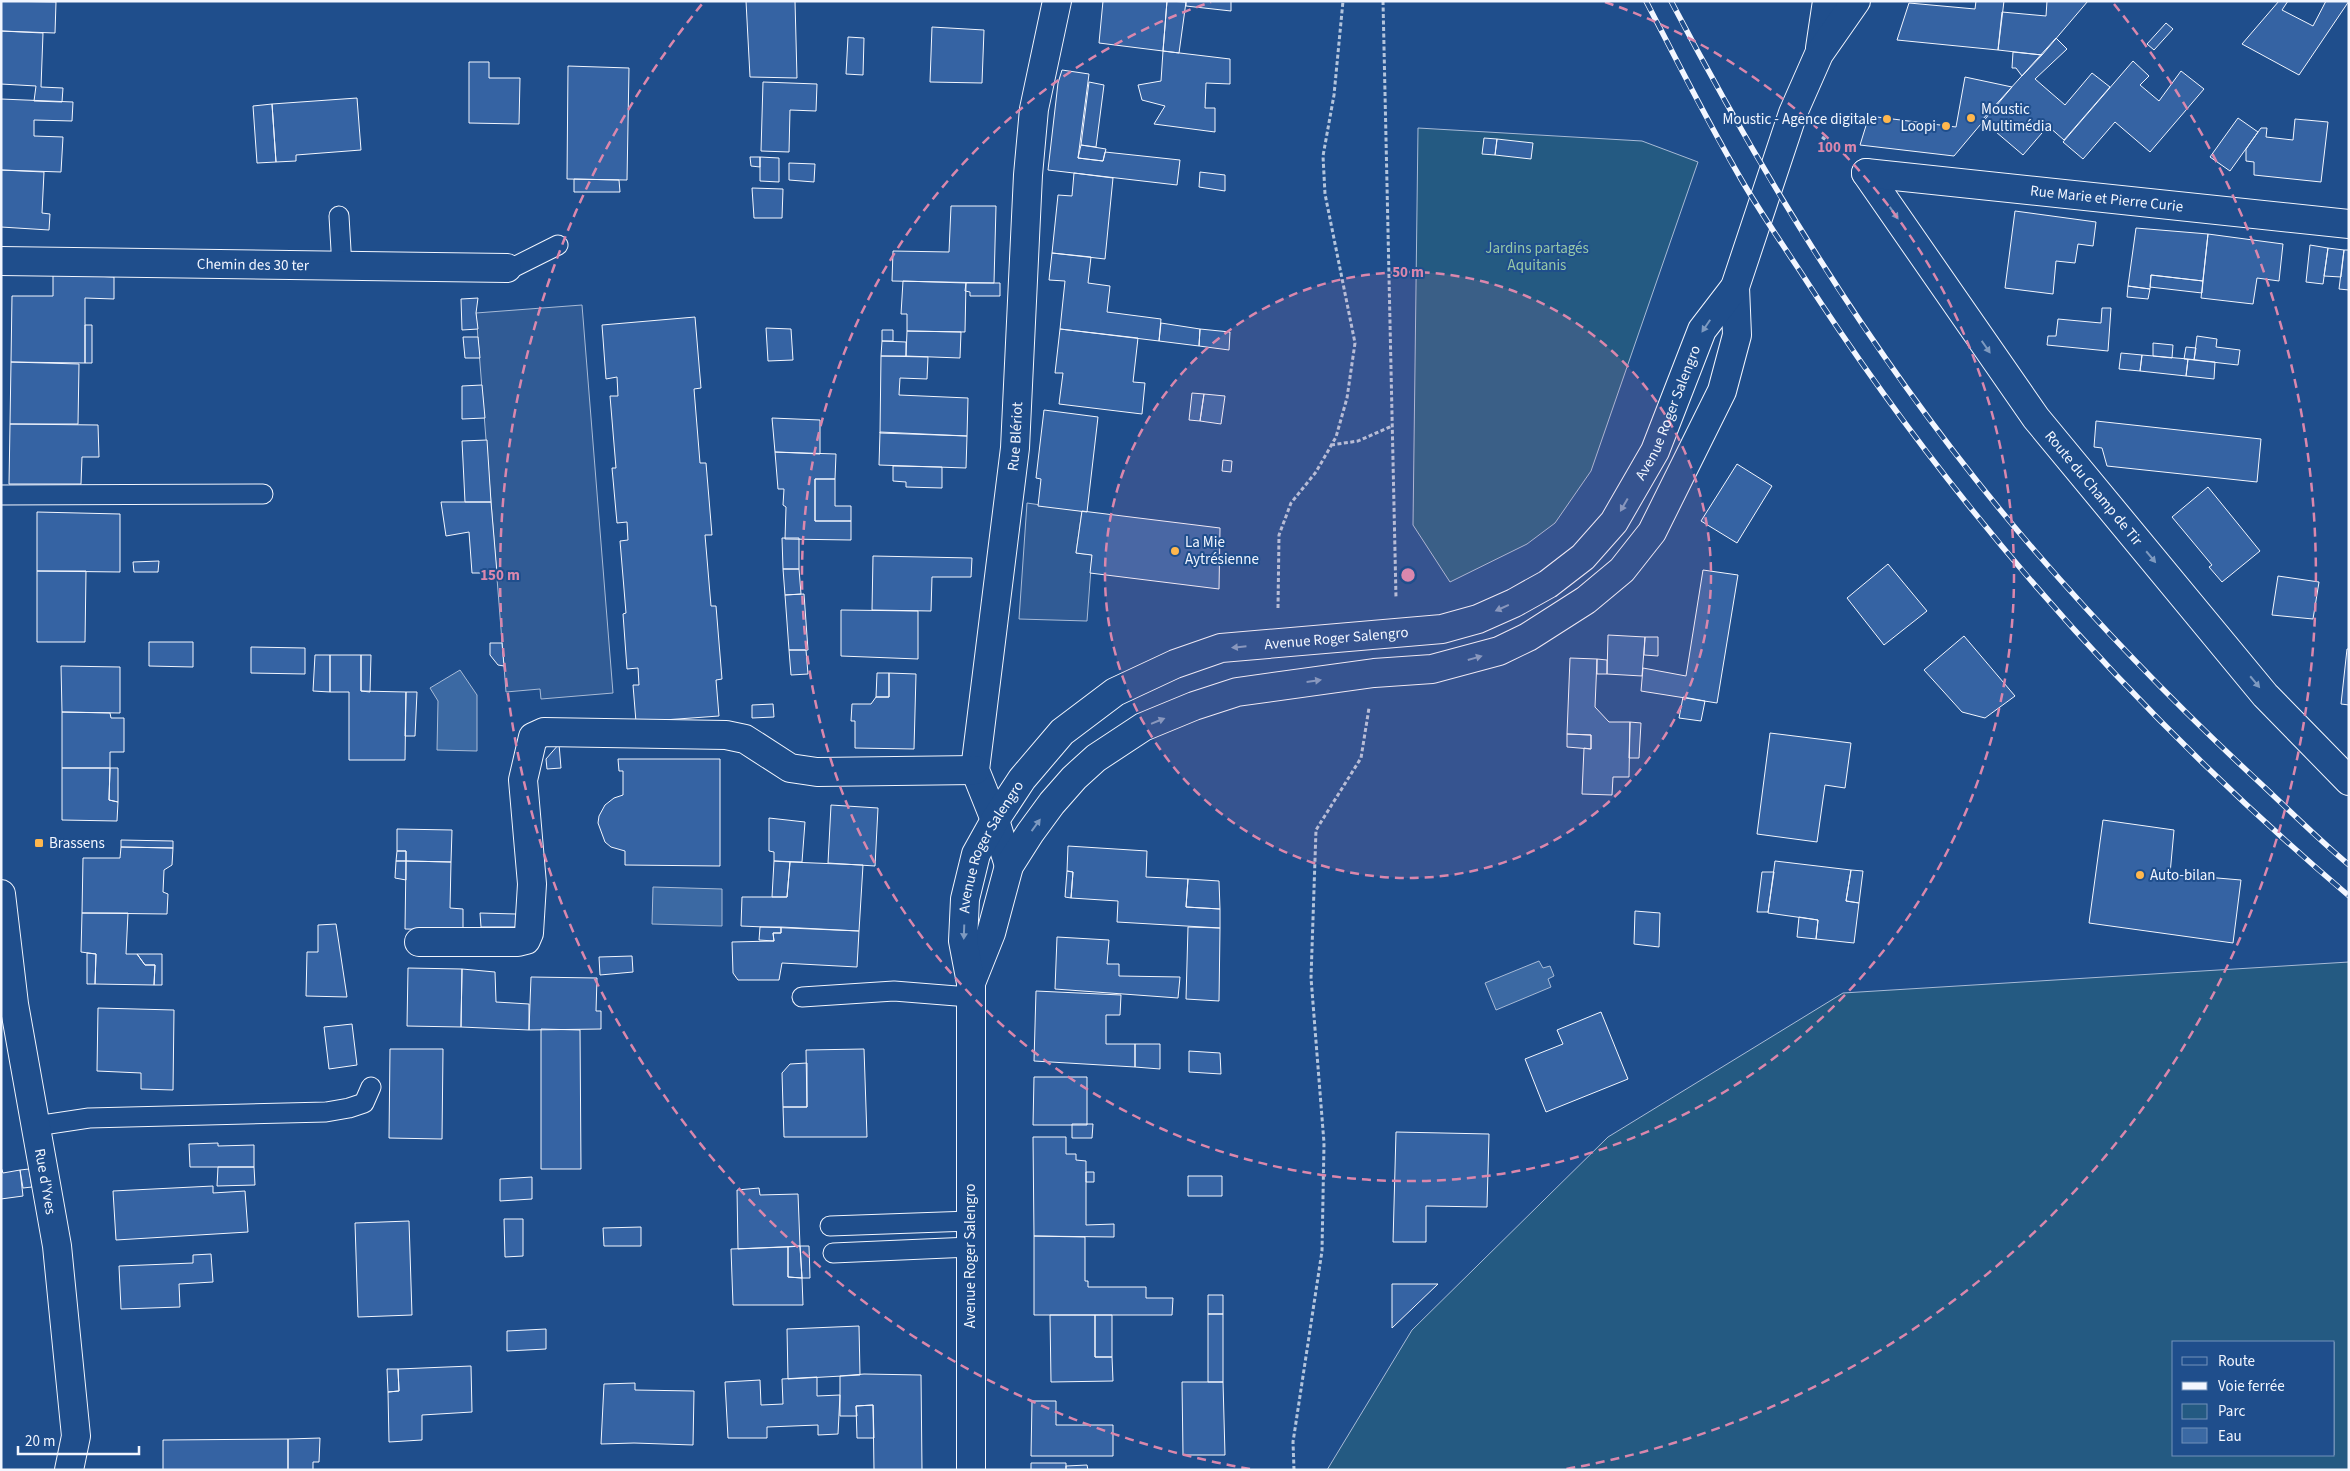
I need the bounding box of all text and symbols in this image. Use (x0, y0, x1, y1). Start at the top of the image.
place label: Moustic Multimédia (1981, 99, 2052, 137)
place label: Moustic - Agence digitale (1723, 109, 1877, 130)
marker: Moustic Multimédia (1965, 112, 1977, 124)
marker: Moustic - Agence digitale (1881, 113, 1893, 125)
place label: Loopi (1901, 116, 1936, 137)
marker: Loopi (1940, 120, 1952, 132)
text: 100 m (1817, 137, 1857, 158)
street label: Rue Marie et Pierre Curie (2029, 180, 2184, 217)
one-way arrow (1889, 206, 1899, 220)
park label: Jardins partagés Aquitanis (1485, 238, 1589, 276)
street label: Chemin des 30 ter (197, 253, 310, 276)
text: 50 m (1392, 262, 1424, 283)
one-way arrow (1701, 320, 1711, 333)
one-way arrow (1981, 340, 1991, 353)
street label: Avenue Roger Salengro (1630, 342, 1706, 484)
street label: Rue Blériot (1002, 401, 1028, 472)
street label: Route du Champ de Tir (2040, 426, 2148, 551)
one-way arrow (1619, 499, 1628, 512)
place label: La Mie Aytrésienne (1185, 532, 1259, 570)
marker: La Mie Aytrésienne (1169, 545, 1181, 557)
one-way arrow (2145, 550, 2156, 563)
text: 150 m (480, 565, 520, 586)
centre of rings (1399, 566, 1417, 584)
one-way arrow (1495, 604, 1509, 612)
street label: Avenue Roger Salengro (1263, 621, 1409, 655)
one-way arrow (1230, 643, 1246, 651)
one-way arrow (1467, 654, 1482, 662)
one-way arrow (2249, 675, 2260, 688)
one-way arrow (1307, 677, 1323, 685)
one-way arrow (1151, 717, 1166, 725)
street label: Avenue Roger Salengro (954, 776, 1029, 914)
one-way arrow (1031, 818, 1041, 832)
place label: Brassens (49, 833, 105, 854)
marker: Brassens (33, 837, 45, 849)
place label: Auto-bilan (2150, 865, 2216, 886)
marker: Auto-bilan (2134, 869, 2146, 881)
one-way arrow (959, 925, 967, 941)
street label: Rue d'Yves (29, 1147, 62, 1216)
street label: Avenue Roger Salengro (960, 1184, 981, 1328)
legend (2172, 1341, 2335, 1456)
text: Route (2218, 1351, 2255, 1372)
text: Voie ferrée (2218, 1376, 2285, 1397)
text: Parc (2218, 1401, 2245, 1422)
scale bar (18, 1424, 139, 1456)
text: Eau (2218, 1426, 2242, 1447)
text: 20 m (25, 1431, 55, 1452)

